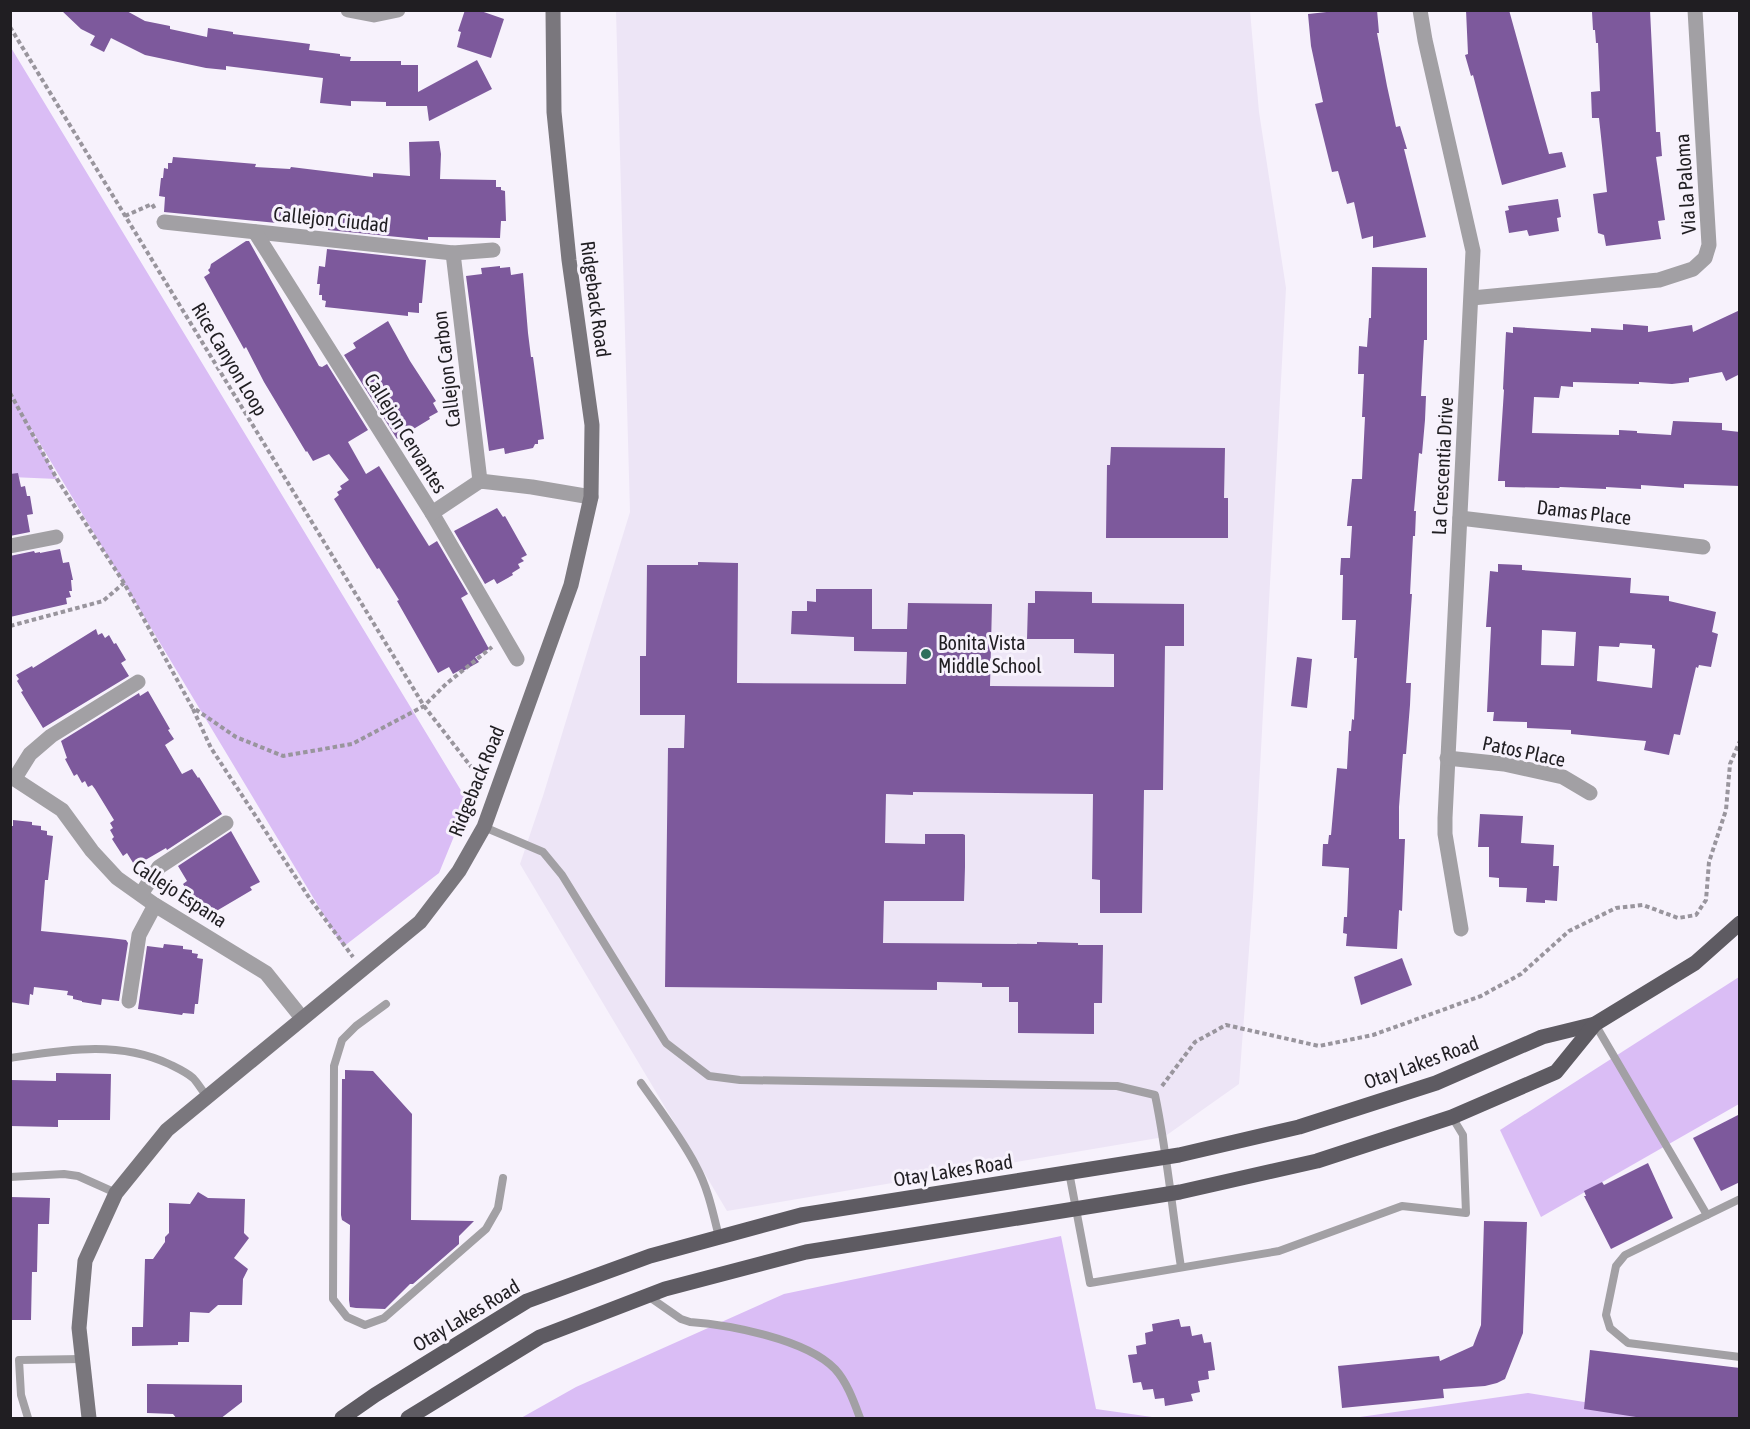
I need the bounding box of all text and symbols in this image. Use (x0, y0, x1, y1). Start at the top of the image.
street label: Via la Paloma (1670, 133, 1700, 235)
street label: Callejon Ciudad (272, 202, 390, 236)
street label: Ridgeback Road (576, 239, 616, 359)
street label: Rice Canyon Loop (187, 298, 273, 420)
street label: Callejon Carbon (427, 310, 465, 428)
street label: Callejon Cervantes (360, 369, 452, 497)
street label: La Crescentia Drive (1427, 396, 1457, 536)
street label: Damas Place (1536, 495, 1632, 529)
place label: Bonita Vista Middle School (938, 631, 1042, 677)
marker: Bonita Vista Middle School (919, 647, 933, 661)
street label: Ridgeback Road (443, 722, 509, 840)
street label: Patos Place (1480, 731, 1568, 771)
street label: Callejo Espana (128, 854, 232, 932)
street label: Otay Lakes Road (1361, 1031, 1481, 1093)
street label: Otay Lakes Road (892, 1149, 1014, 1191)
street label: Otay Lakes Road (409, 1274, 523, 1356)

